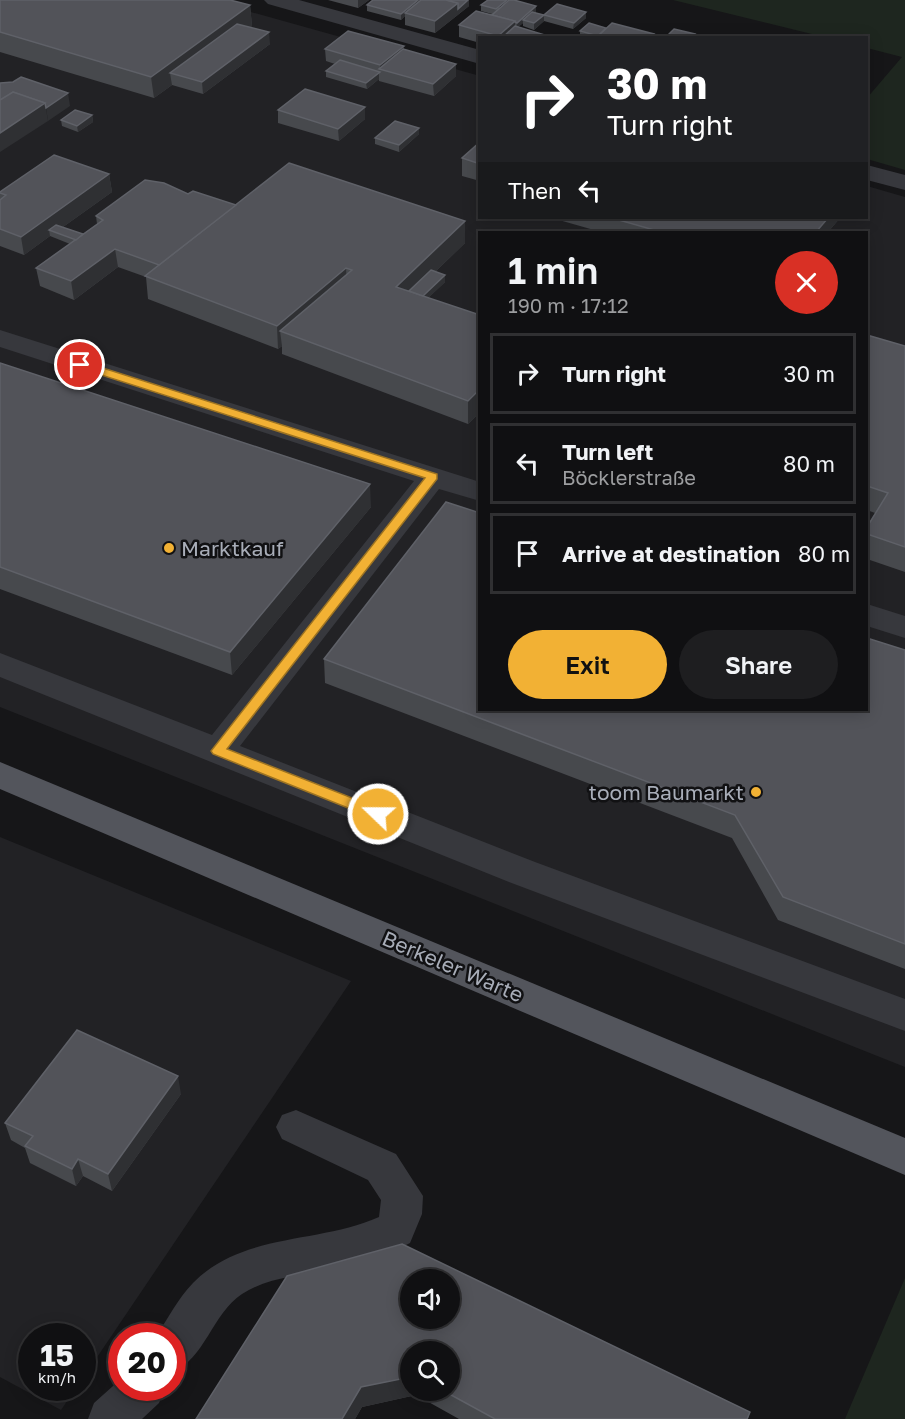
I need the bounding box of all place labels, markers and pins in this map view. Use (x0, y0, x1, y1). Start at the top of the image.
pin (54, 339, 105, 390)
place label: Marktkauf (181, 535, 284, 561)
marker: Marktkauf (162, 541, 176, 555)
place label: toom Baumarkt (589, 779, 744, 805)
marker: toom Baumarkt (749, 785, 763, 799)

